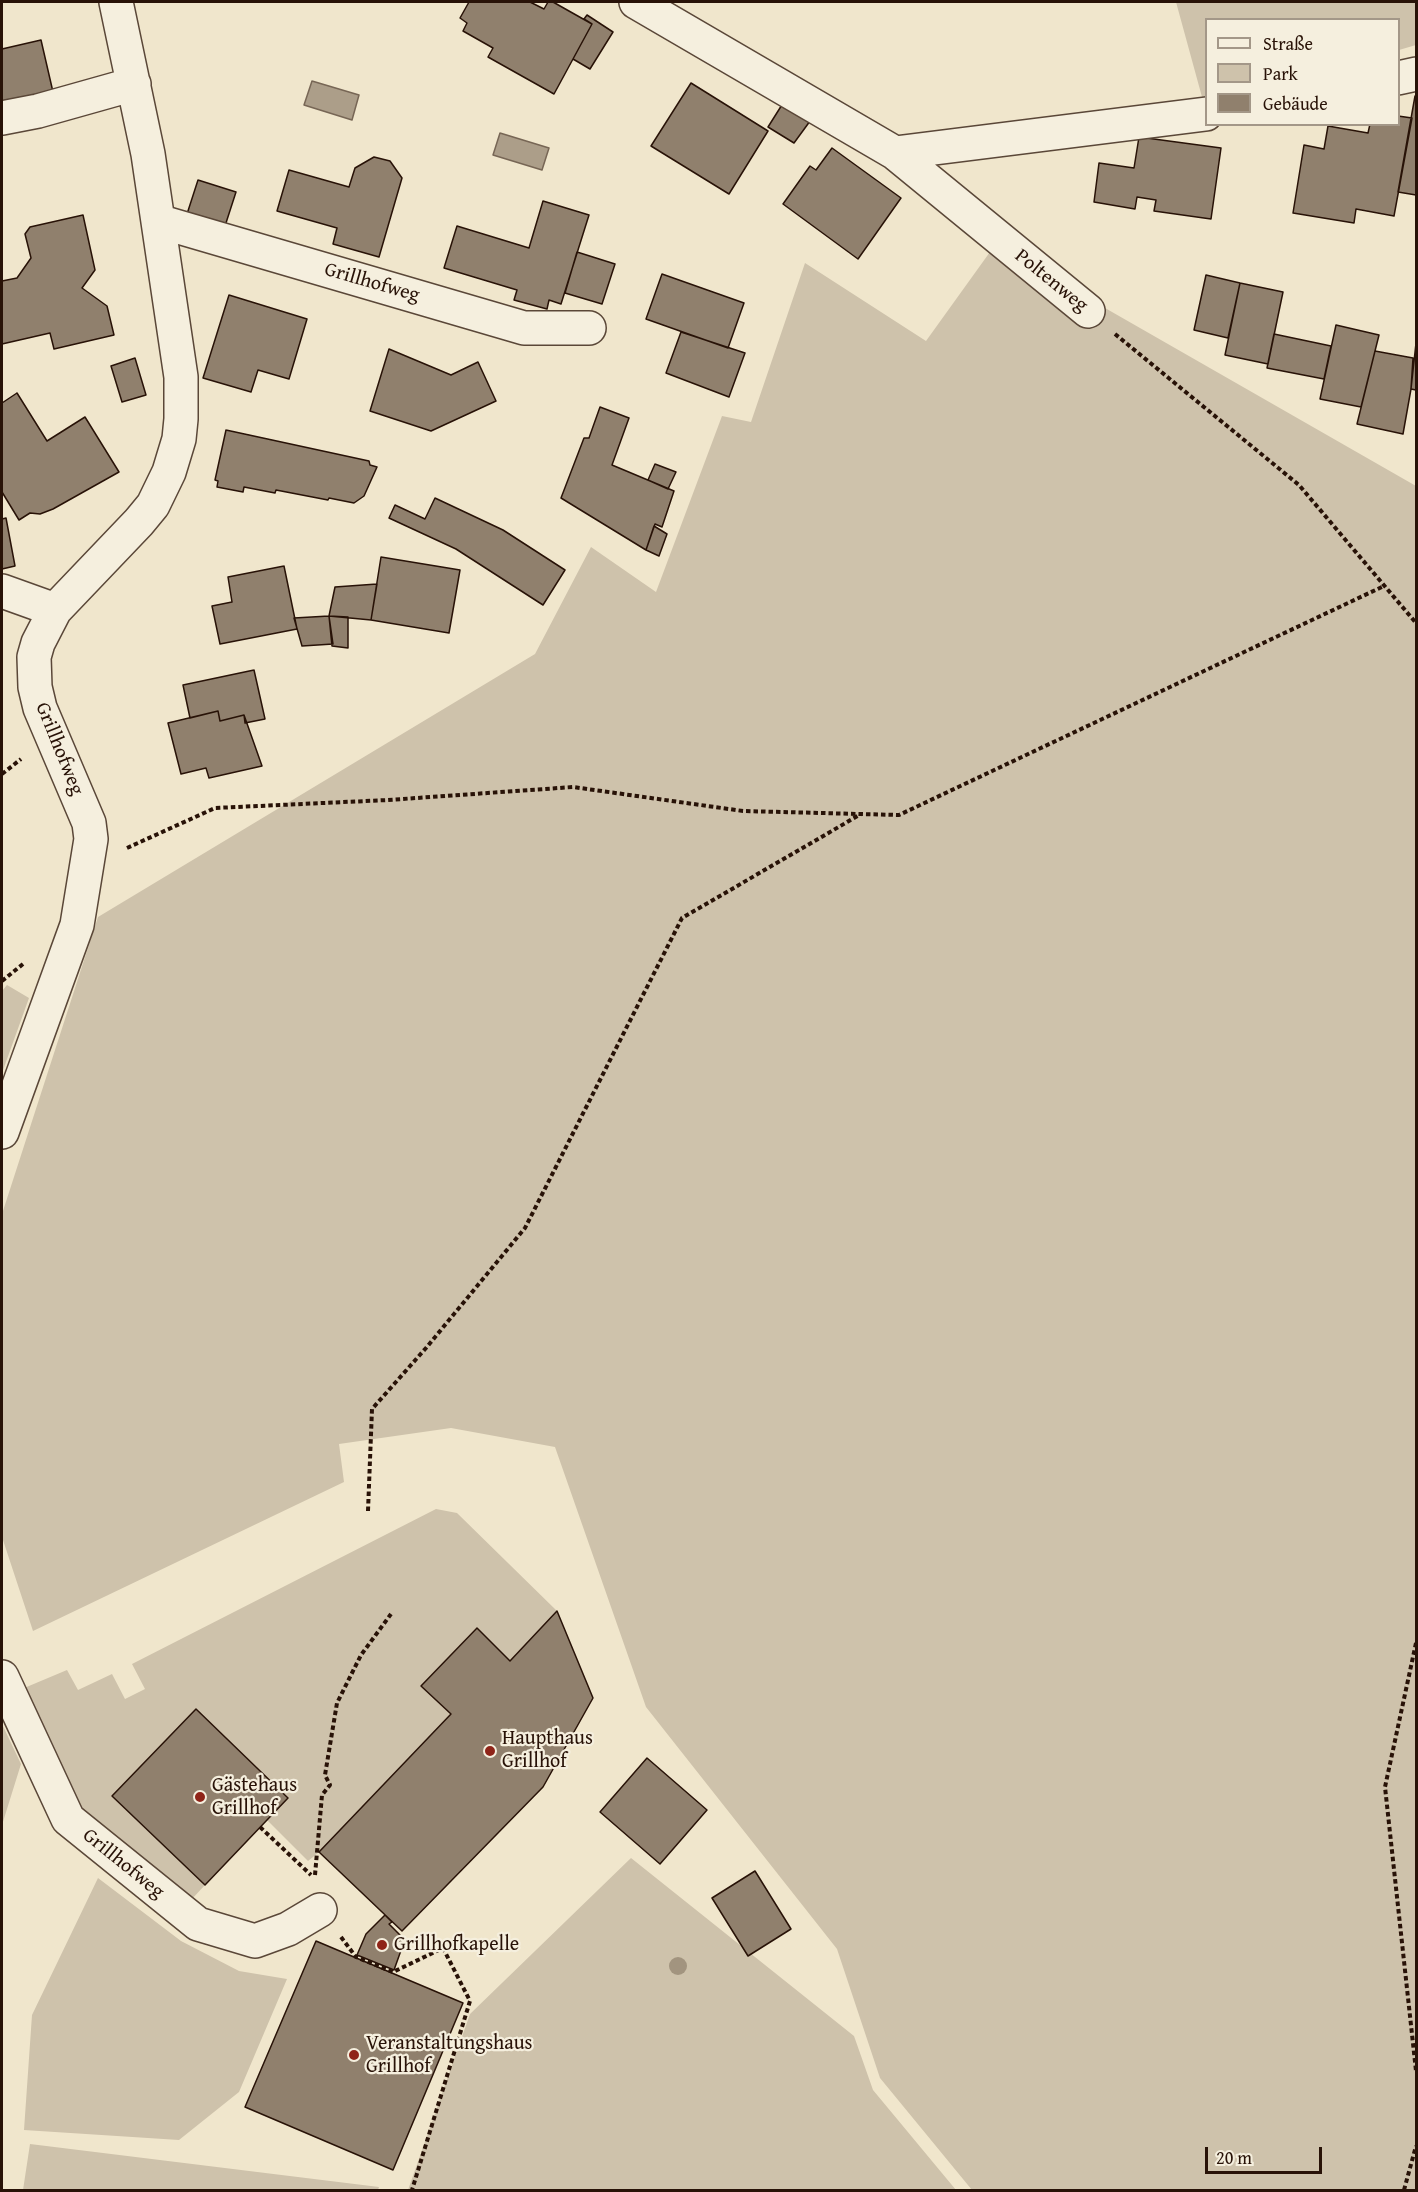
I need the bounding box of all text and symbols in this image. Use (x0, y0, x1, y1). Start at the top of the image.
legend (1205, 18, 1400, 126)
text: Straße (1263, 30, 1313, 57)
text: Park (1263, 60, 1298, 87)
text: Gebäude (1263, 90, 1328, 117)
street label: Poltenweg (1009, 244, 1093, 318)
street label: Grillhofweg (322, 258, 422, 308)
street label: Grillhofweg (30, 699, 88, 799)
place label: Haupthaus Grillhof (502, 1727, 593, 1774)
marker: Haupthaus Grillhof (483, 1744, 497, 1758)
place label: Gästehaus Grillhof (212, 1774, 297, 1821)
marker: Gästehaus Grillhof (193, 1790, 207, 1804)
street label: Grillhofweg (77, 1824, 169, 1904)
place label: Grillhofkapelle (394, 1933, 519, 1957)
marker: Grillhofkapelle (375, 1938, 389, 1952)
place label: Veranstaltungshaus Grillhof (366, 2032, 533, 2079)
marker: Veranstaltungshaus Grillhof (347, 2048, 361, 2062)
scale bar (1208, 2135, 1325, 2173)
text: 20 m (1216, 2144, 1252, 2171)

